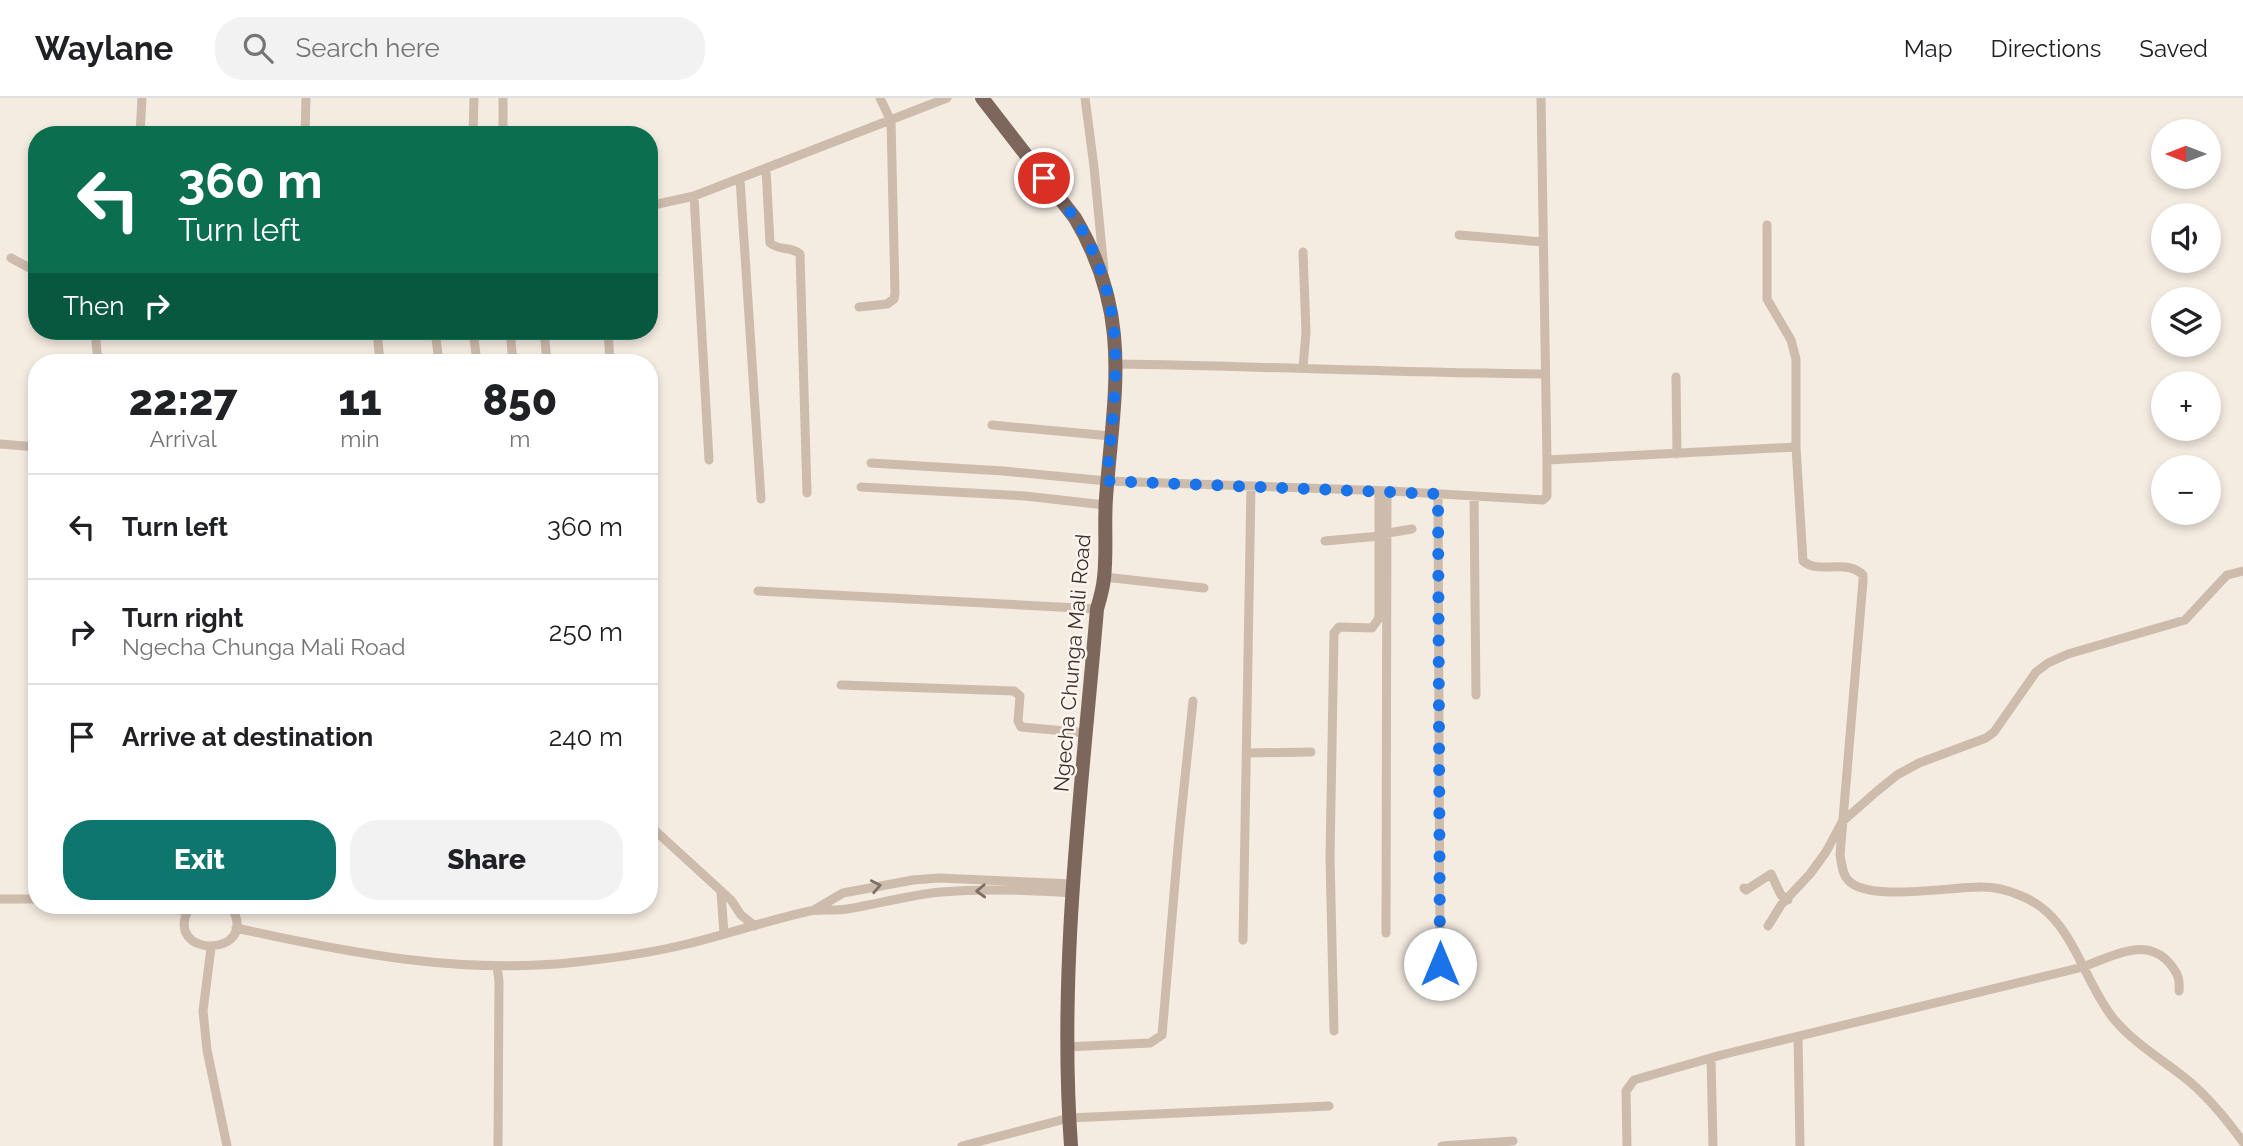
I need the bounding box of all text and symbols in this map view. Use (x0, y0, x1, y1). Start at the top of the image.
search box (215, 17, 705, 80)
text: Waylane (35, 29, 173, 68)
icon: search (239, 29, 277, 67)
text: Search here (295, 33, 440, 63)
text: Map (1904, 34, 1953, 63)
text: Directions (1991, 34, 2101, 63)
text: Saved (2139, 34, 2208, 63)
north arrow (2151, 119, 2221, 189)
map controls (2151, 119, 2221, 525)
pin (1014, 148, 1074, 208)
text: 360 m (178, 152, 323, 209)
icon: left (63, 154, 154, 245)
icon: arrive (1025, 159, 1063, 197)
button: sound (2151, 203, 2221, 273)
text: Turn left (178, 211, 300, 248)
icon: right (138, 287, 176, 325)
button: layers (2151, 287, 2221, 357)
text: Then (63, 291, 124, 321)
button: + (2151, 371, 2221, 441)
text: 22:27 (129, 376, 238, 425)
text: 11 (338, 376, 382, 425)
text: 850 (483, 376, 557, 425)
text: Arrival (149, 425, 217, 452)
text: min (340, 425, 380, 452)
text: m (509, 425, 530, 452)
button: − (2151, 455, 2221, 525)
icon: left (63, 508, 101, 546)
text: Turn left (122, 512, 228, 542)
text: 360 m (547, 512, 623, 542)
street label: Ngecha Chunga Mali Road (1048, 533, 1096, 793)
text: Turn right (122, 603, 243, 633)
icon: right (63, 613, 101, 651)
text: 250 m (549, 617, 623, 647)
text: Ngecha Chunga Mali Road (122, 633, 406, 660)
icon: arrive (63, 718, 101, 756)
text: Arrive at destination (122, 722, 373, 752)
text: 240 m (549, 722, 623, 752)
button: Exit (63, 820, 336, 900)
button: Share (350, 820, 623, 900)
one-way arrow (870, 879, 882, 894)
one-way arrow (975, 883, 986, 898)
position arrow (1403, 927, 1477, 1001)

